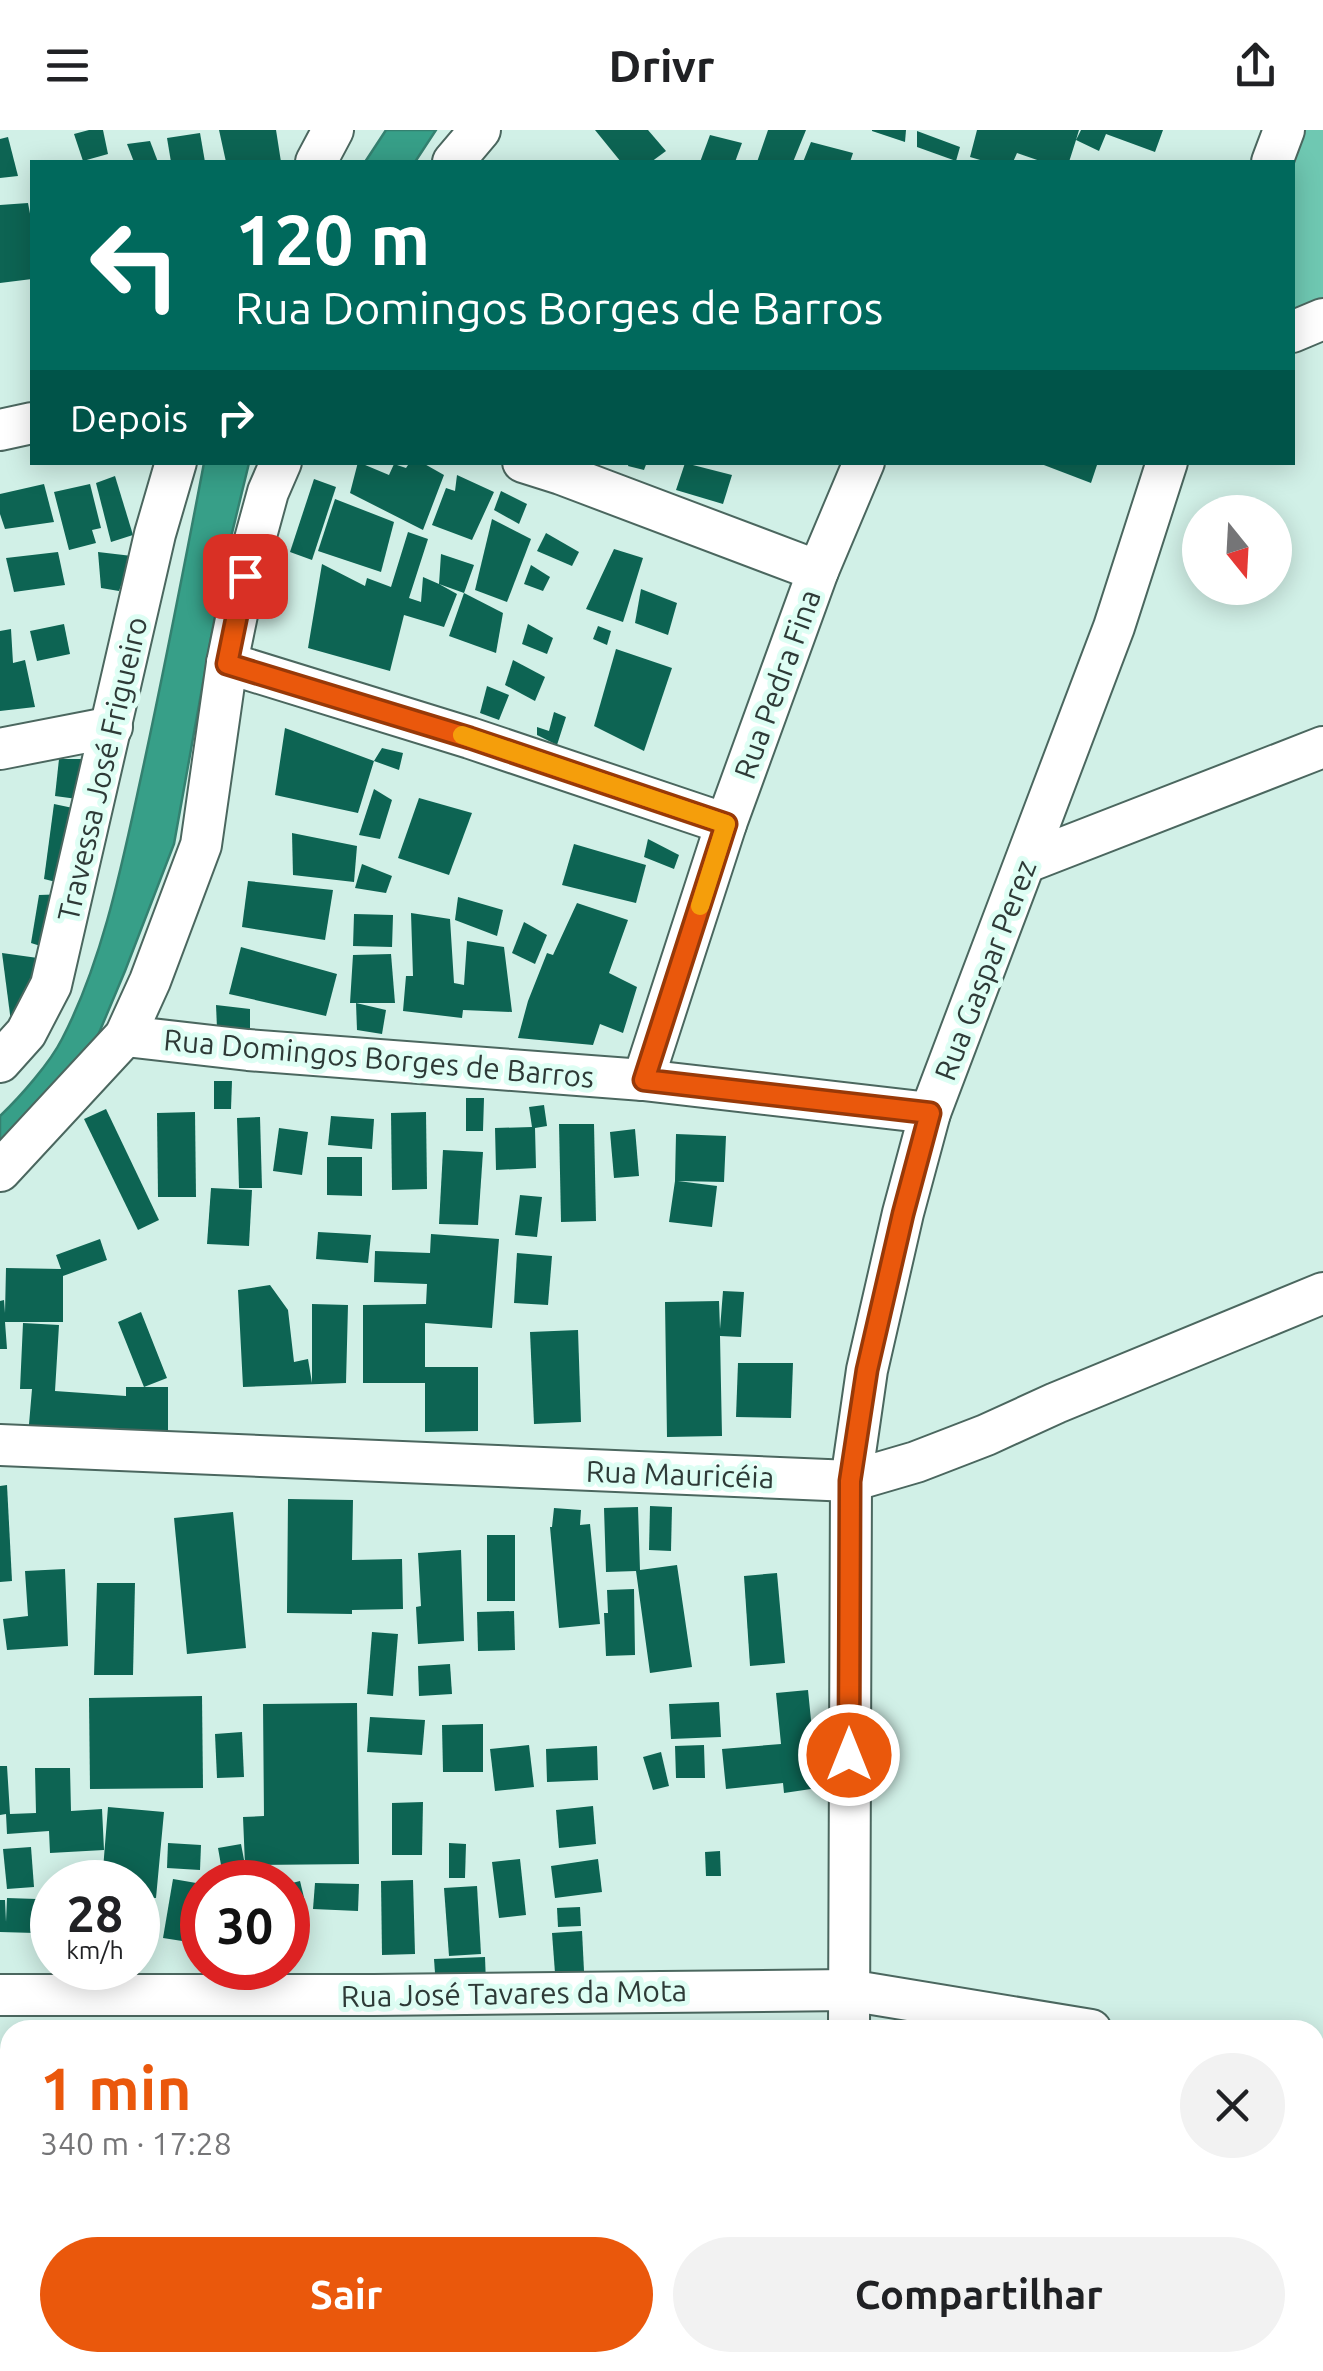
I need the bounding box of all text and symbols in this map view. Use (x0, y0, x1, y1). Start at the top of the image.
icon: menu (40, 38, 95, 93)
icon: share (1228, 38, 1283, 93)
text: Drivr (609, 40, 714, 91)
icon: left (70, 200, 200, 330)
text: 120 m (235, 200, 430, 278)
text: Rua Domingos Borges de Barros (235, 282, 883, 333)
icon: right (208, 390, 263, 445)
text: Depois (70, 397, 188, 439)
north arrow (1182, 495, 1292, 605)
map controls (1182, 495, 1292, 605)
pin (203, 534, 288, 619)
icon: arrive (218, 549, 273, 604)
street label: Rua Pedra Fina (727, 585, 827, 783)
street label: Travessa José Frigueiro (50, 613, 154, 925)
street label: Rua Gaspar Perez (927, 855, 1043, 1085)
street label: Rua Domingos Borges de Barros (162, 1022, 596, 1094)
street label: Rua Mauricéia (585, 1454, 775, 1494)
position arrow (797, 1703, 901, 1807)
speed limit sign: 30 (180, 1860, 310, 1990)
text: 28 (67, 1885, 123, 1941)
text: km/h (66, 1936, 124, 1964)
street label: Rua José Tavares da Mota (341, 1973, 687, 2013)
button: close (1180, 2053, 1285, 2158)
text: 1 min (40, 2054, 192, 2121)
text: 340 m · 17:28 (40, 2125, 232, 2161)
button: Sair (40, 2237, 653, 2352)
button: Compartilhar (673, 2237, 1285, 2352)

